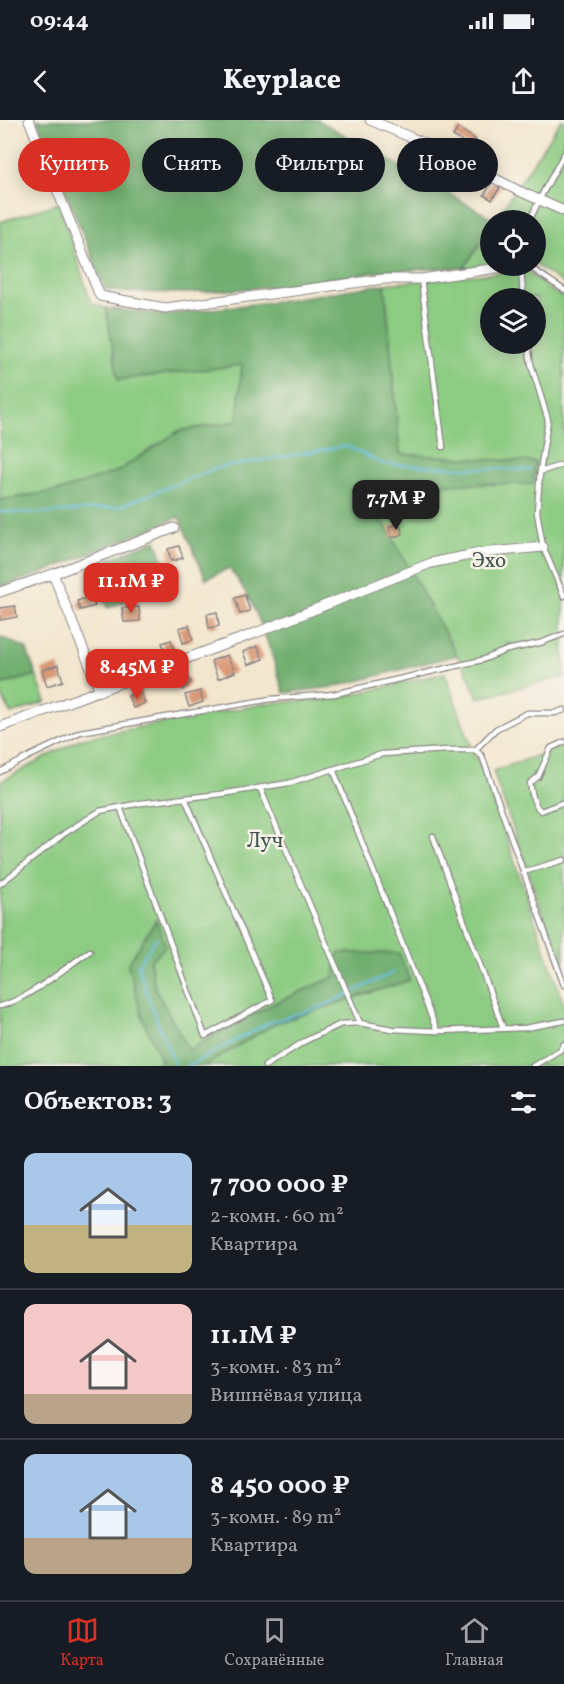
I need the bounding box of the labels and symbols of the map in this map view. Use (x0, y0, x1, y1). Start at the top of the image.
pin: 7.7M ₽ (347, 480, 445, 531)
park label: Эхо (472, 547, 506, 576)
pin: 11.1M ₽ (76, 563, 186, 614)
pin: 8.45M ₽ (82, 649, 192, 700)
park label: Луч (247, 827, 283, 856)

